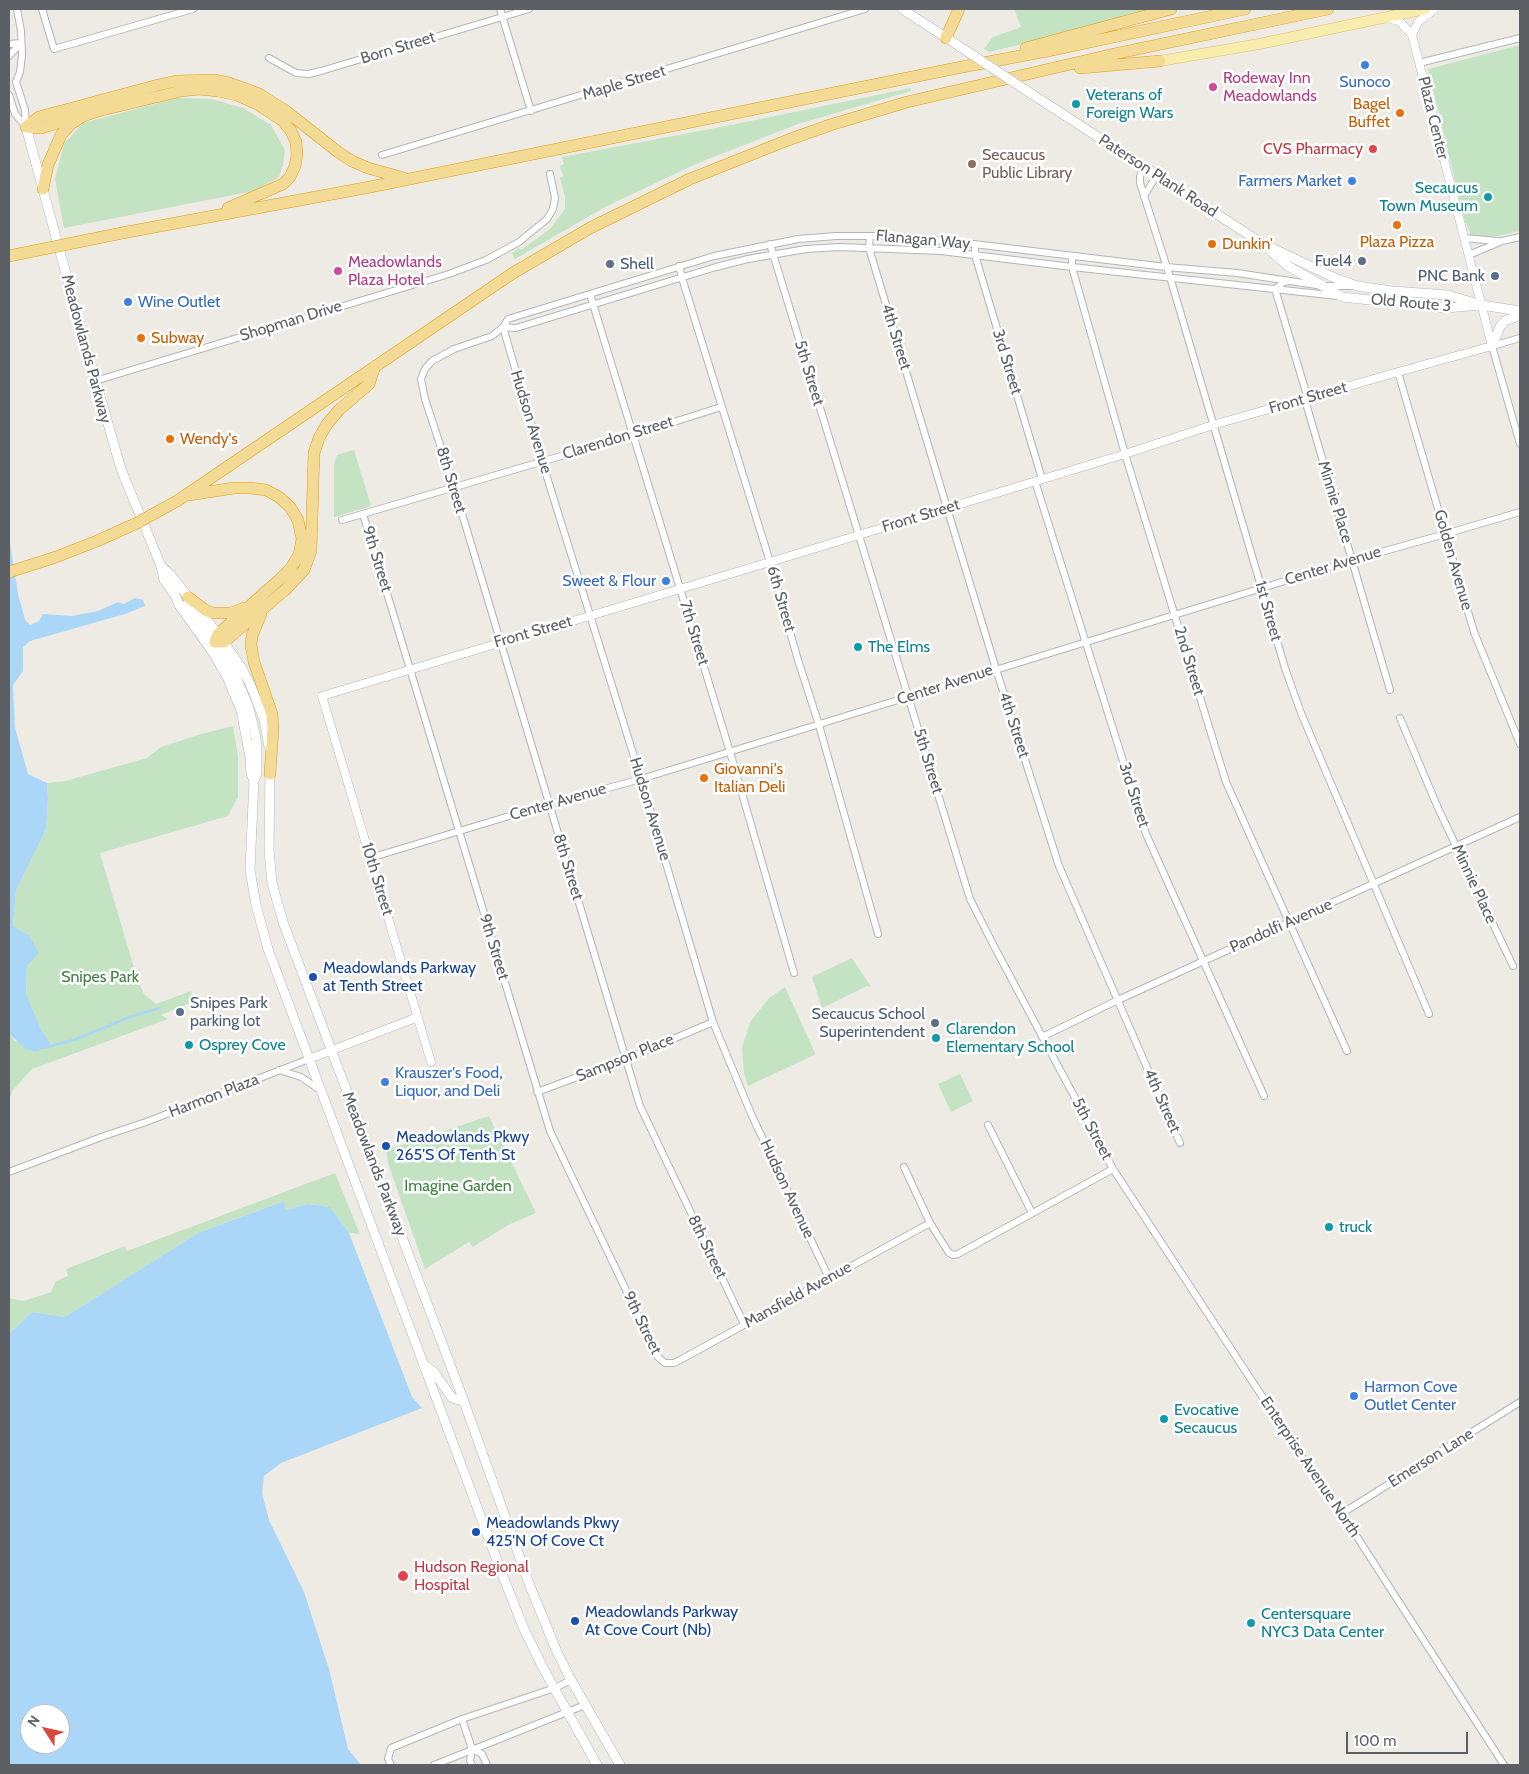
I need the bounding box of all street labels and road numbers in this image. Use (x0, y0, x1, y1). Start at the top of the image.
street label: Born Street (358, 28, 438, 68)
street label: Maple Street (580, 61, 668, 105)
street label: Plaza Center (1413, 75, 1453, 161)
street label: Paterson Plank Road (1095, 130, 1221, 222)
street label: Flanagan Way (875, 226, 971, 254)
street label: Meadowlands Parkway (57, 273, 115, 425)
street label: Old Route 3 (1370, 290, 1452, 316)
street label: Shopman Drive (238, 296, 344, 346)
street label: 4th Street (877, 302, 915, 372)
street label: 3rd Street (988, 327, 1026, 397)
street label: 5th Street (790, 338, 828, 408)
street label: Hudson Avenue (506, 368, 556, 476)
street label: Front Street (1267, 378, 1349, 418)
street label: Clarendon Street (560, 412, 676, 464)
street label: 8th Street (432, 444, 470, 516)
street label: Minnie Place (1313, 458, 1357, 546)
street label: Front Street (880, 495, 962, 537)
street label: Golden Avenue (1430, 508, 1476, 612)
street label: 9th Street (358, 524, 396, 594)
street label: Center Avenue (1283, 542, 1383, 590)
street label: 6th Street (762, 564, 800, 634)
street label: 1st Street (1250, 579, 1286, 643)
street label: 7th Street (675, 598, 713, 668)
street label: Front Street (492, 612, 574, 652)
street label: 2nd Street (1169, 624, 1209, 698)
street label: Center Avenue (895, 660, 995, 710)
street label: 4th Street (994, 690, 1034, 760)
street label: 5th Street (909, 726, 947, 796)
street label: Hudson Avenue (625, 755, 675, 863)
street label: 3rd Street (1115, 760, 1153, 830)
street label: Center Avenue (508, 779, 608, 825)
street label: 8th Street (549, 831, 587, 903)
street label: 10th Street (357, 840, 397, 918)
street label: Minnie Place (1447, 841, 1501, 927)
street label: Pandolfi Avenue (1227, 895, 1335, 957)
street label: 9th Street (475, 912, 513, 982)
street label: Sampson Place (573, 1030, 677, 1086)
street label: 4th Street (1139, 1066, 1185, 1136)
street label: Harmon Plaza (166, 1070, 262, 1122)
street label: Meadowlands Parkway (338, 1089, 410, 1239)
street label: 5th Street (1068, 1095, 1116, 1163)
street label: Hudson Avenue (756, 1136, 818, 1242)
street label: 8th Street (683, 1212, 731, 1282)
street label: Mansfield Avenue (741, 1258, 855, 1332)
street label: 9th Street (618, 1288, 666, 1358)
street label: Enterprise Avenue North (1256, 1393, 1364, 1541)
street label: Emerson Lane (1385, 1424, 1477, 1492)

